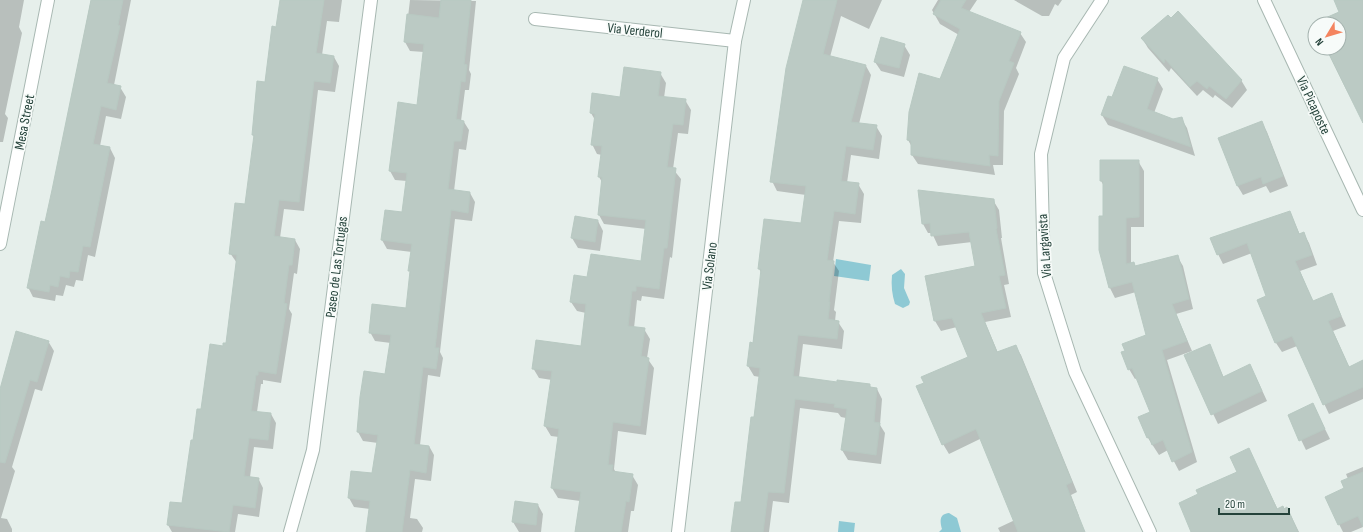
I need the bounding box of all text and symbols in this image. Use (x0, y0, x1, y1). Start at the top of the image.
north arrow (1307, 16, 1347, 56)
street label: Via Verderol (606, 19, 663, 42)
text: N (1313, 35, 1326, 48)
street label: Via Picaposte (1293, 73, 1334, 137)
street label: Mesa Street (11, 93, 38, 151)
street label: Via Largavista (1034, 213, 1055, 279)
street label: Paseo de Las Tortugas (322, 215, 351, 319)
street label: Via Solano (698, 241, 721, 291)
scale bar (1219, 490, 1289, 516)
text: 20 m (1225, 497, 1245, 512)

